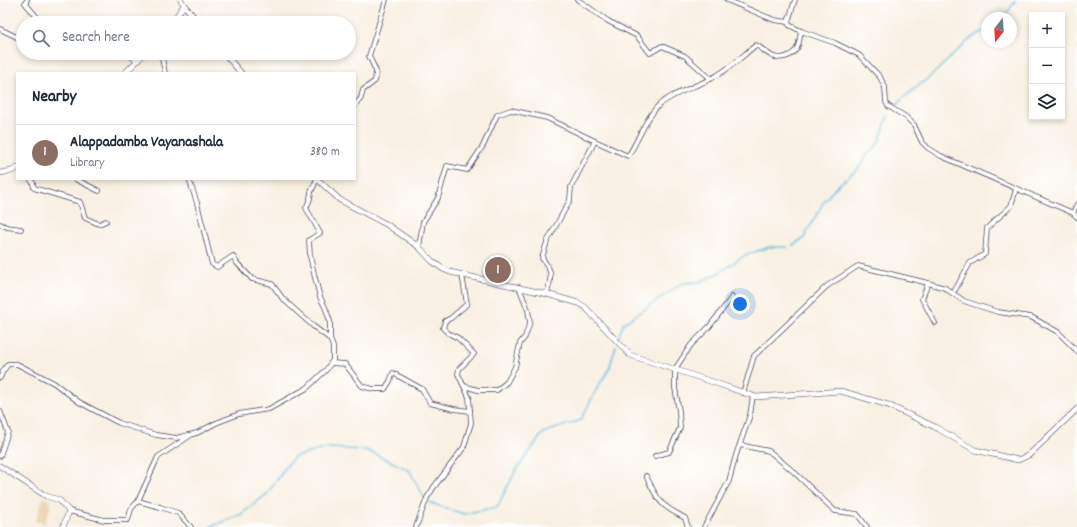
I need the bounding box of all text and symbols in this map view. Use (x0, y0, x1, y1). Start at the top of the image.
north arrow (981, 12, 1017, 48)
map controls (1029, 12, 1065, 120)
button: + (1029, 12, 1065, 48)
search box (16, 16, 356, 60)
icon: search (30, 27, 52, 49)
text: Search here (62, 27, 130, 49)
button: − (1029, 48, 1065, 84)
button: layers (1029, 84, 1065, 120)
text: Nearby (32, 86, 76, 110)
text: Alappadamba Vayanashala (70, 132, 223, 154)
text: 1 (44, 143, 46, 162)
text: 380 m (310, 143, 340, 162)
text: Library (70, 154, 104, 173)
pin: 1 (485, 255, 511, 285)
your location (730, 294, 750, 314)

